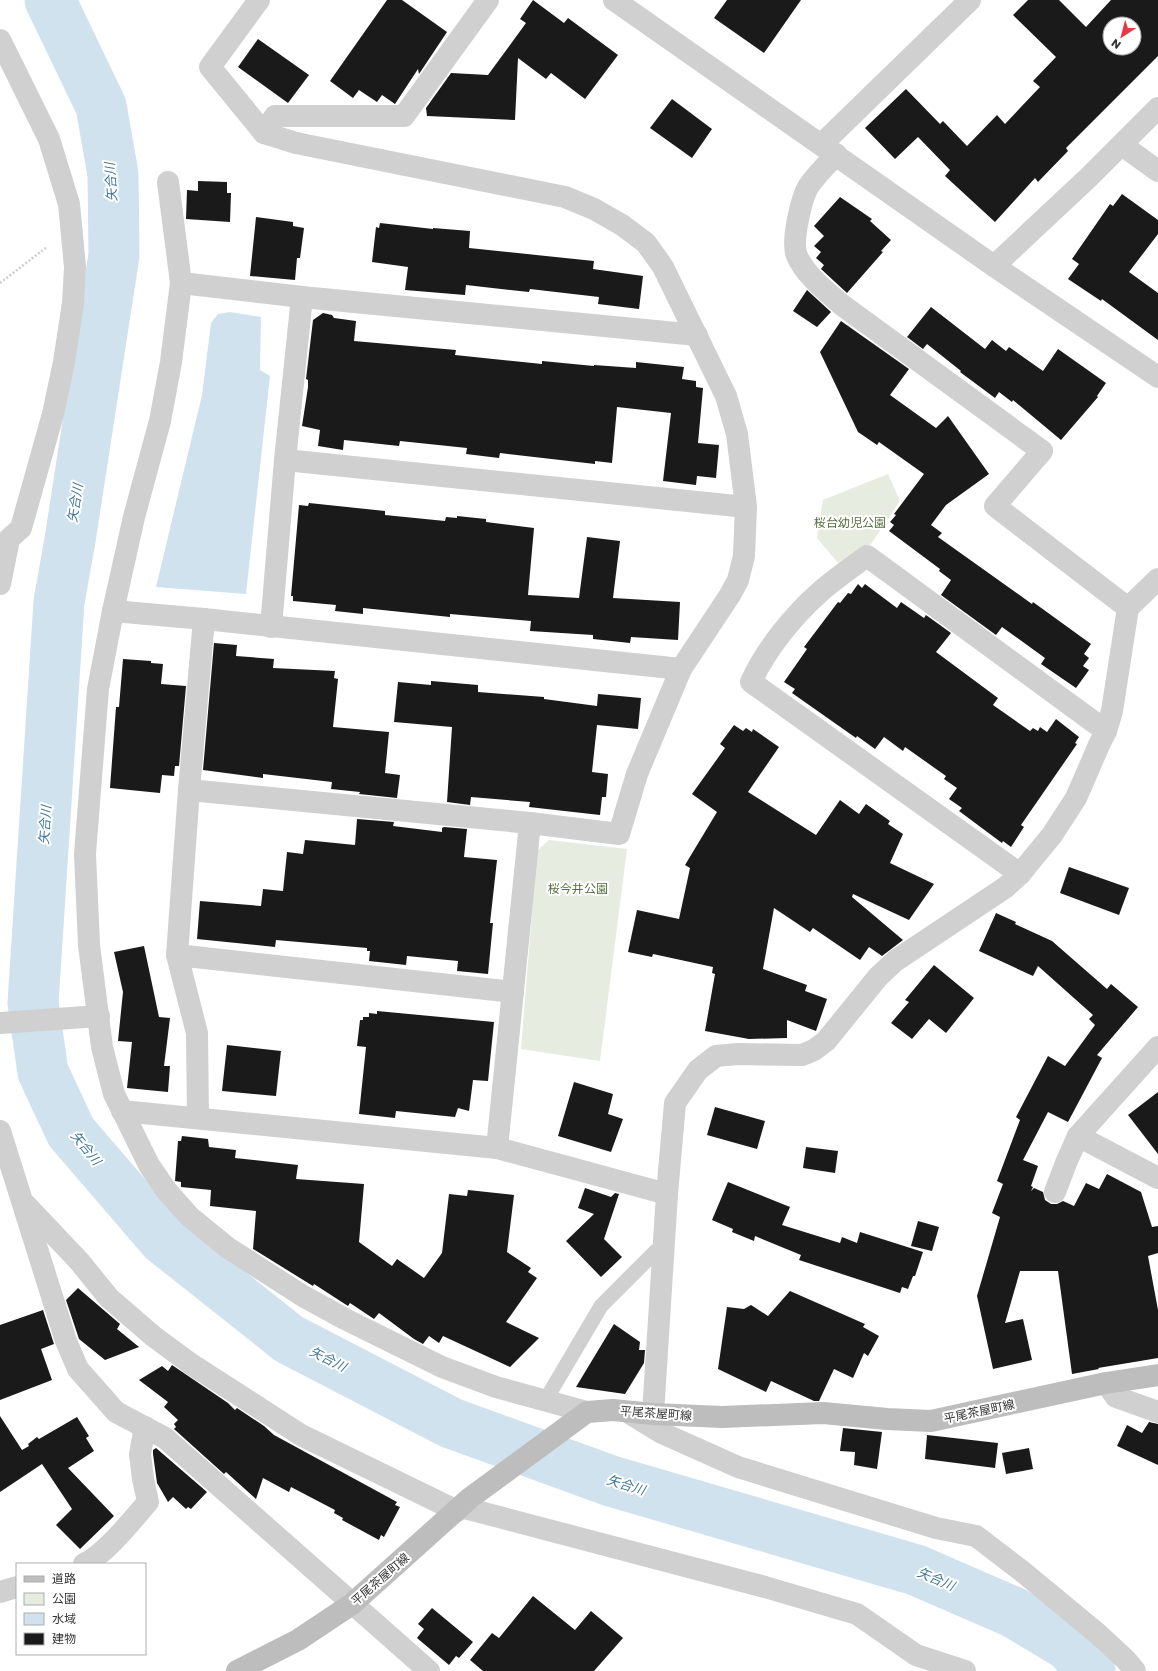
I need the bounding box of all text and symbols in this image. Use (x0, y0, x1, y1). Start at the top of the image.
north arrow (1102, 16, 1142, 56)
text: N (1108, 35, 1124, 53)
water label: 矢合川 (100, 160, 122, 202)
water label: 矢合川 (63, 480, 88, 524)
park label: 桜台幼児公園 (814, 514, 886, 531)
water label: 矢合川 (34, 803, 56, 845)
park label: 桜今井公園 (548, 880, 608, 897)
water label: 矢合川 (66, 1127, 107, 1171)
water label: 矢合川 (306, 1342, 351, 1377)
street label: 平尾茶屋町線 (942, 1395, 1016, 1427)
street label: 平尾茶屋町線 (619, 1402, 693, 1424)
water label: 矢合川 (605, 1470, 649, 1500)
street label: 平尾茶屋町線 (347, 1549, 413, 1609)
legend (16, 1563, 146, 1655)
water label: 矢合川 (914, 1563, 959, 1596)
text: 道路 (52, 1570, 76, 1587)
text: 公園 (52, 1590, 76, 1607)
text: 水域 (52, 1610, 76, 1627)
text: 建物 (52, 1630, 76, 1647)

